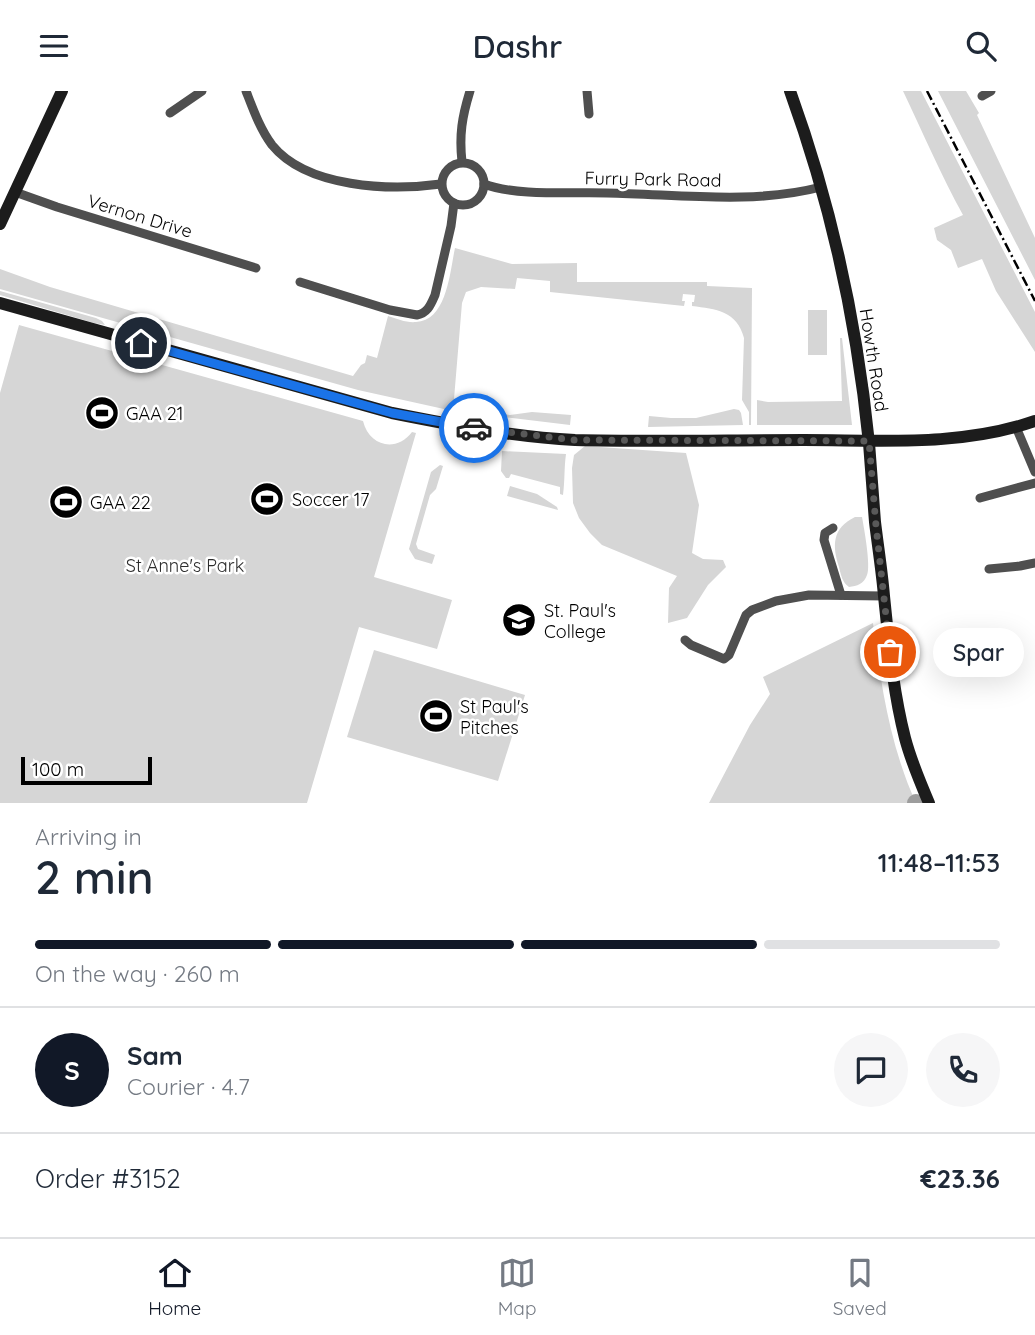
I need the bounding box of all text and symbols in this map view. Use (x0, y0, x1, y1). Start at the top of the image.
text: Dashr (472, 26, 563, 66)
icon: menu (35, 27, 73, 65)
icon: search (962, 27, 1000, 65)
street label: Furry Park Road (584, 166, 722, 192)
street label: Vernon Drive (85, 189, 195, 243)
street label: Howth Road (854, 307, 894, 413)
pin (111, 313, 171, 373)
icon: home (122, 324, 160, 362)
courier (439, 393, 509, 463)
sports icon: GAA 21 (83, 394, 121, 432)
place label: GAA 21 (126, 402, 183, 425)
icon: car (455, 409, 493, 447)
sports icon: Soccer 17 (248, 480, 286, 518)
sports icon: GAA 22 (47, 483, 85, 521)
place label: Soccer 17 (292, 488, 370, 511)
place label: GAA 22 (90, 491, 151, 514)
park label: St Anne's Park (126, 554, 244, 577)
place label: St. Paul's College (544, 599, 616, 643)
school or university icon: St. Paul's College (500, 601, 538, 639)
pin (860, 622, 920, 682)
callout: Spar (932, 627, 1023, 677)
icon: bag (871, 633, 909, 671)
text: Spar (953, 638, 1004, 667)
place label: St Paul's Pitches (460, 695, 529, 739)
sports icon: St Paul's Pitches (417, 697, 455, 735)
scale bar (21, 754, 152, 786)
text: 100 m (32, 757, 84, 781)
text: Arriving in (35, 822, 142, 851)
text: 11:48–11:53 (878, 846, 1000, 879)
text: 2 min (35, 848, 154, 906)
text: On the way · 260 m (35, 959, 240, 988)
button: chat (834, 1033, 908, 1107)
button: phone (926, 1033, 1000, 1107)
text: Sam (127, 1039, 183, 1072)
text: S (64, 1054, 80, 1087)
text: Courier · 4.7 (127, 1072, 250, 1101)
text: Order #3152 (35, 1162, 181, 1195)
text: €23.36 (920, 1162, 1000, 1195)
tab: Home (148, 1254, 201, 1320)
tab: Map (498, 1254, 536, 1320)
tab: Saved (833, 1254, 887, 1320)

